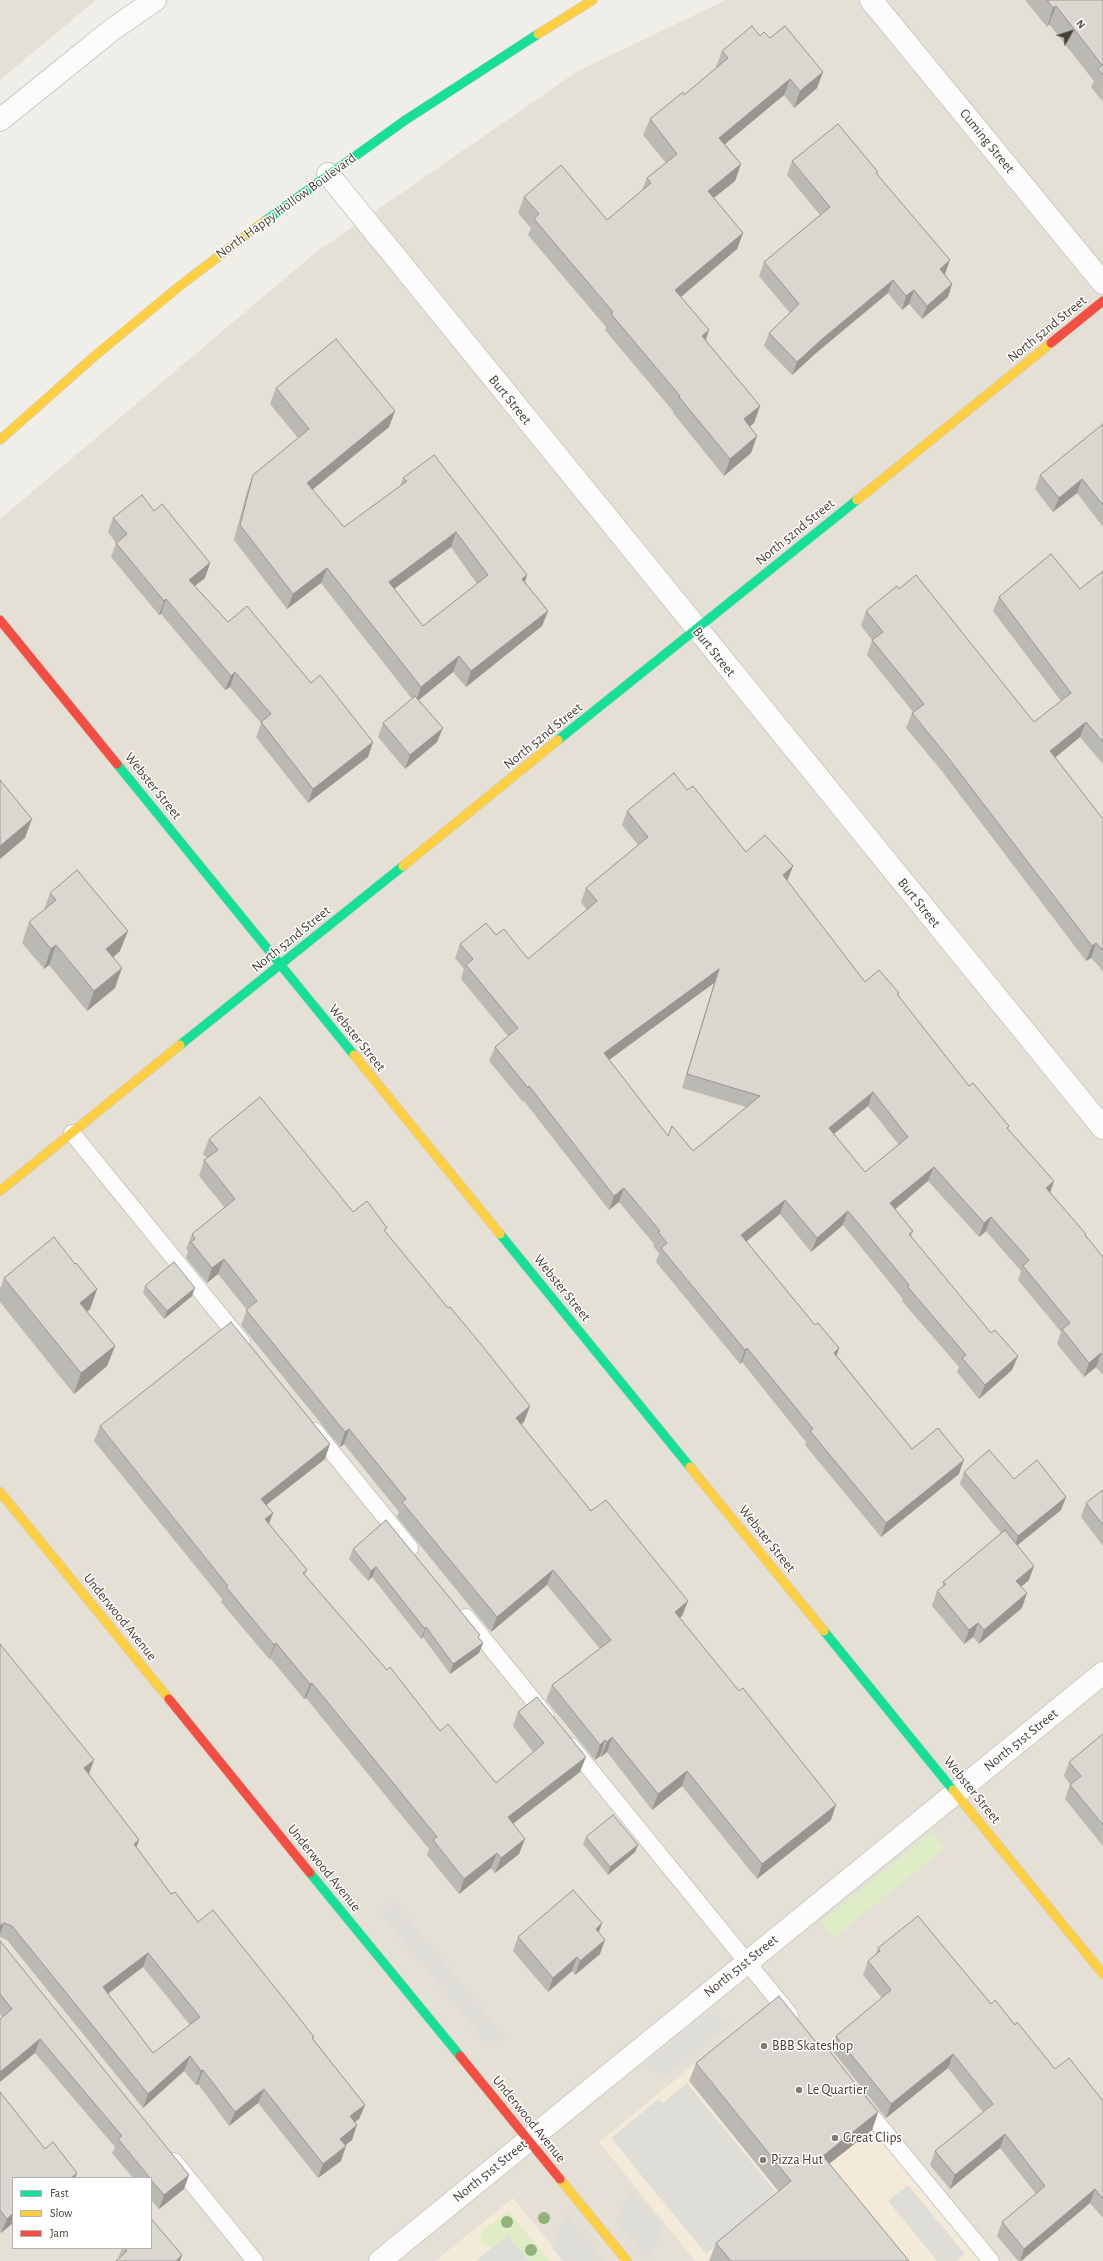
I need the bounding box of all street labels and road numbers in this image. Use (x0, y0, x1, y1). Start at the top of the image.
street label: Cuming Street (956, 105, 1018, 177)
street label: North Happy Hollow Boulevard (213, 149, 359, 263)
street label: North 52nd Street (1004, 292, 1090, 366)
street label: Burt Street (485, 372, 535, 428)
street label: North 52nd Street (752, 495, 838, 569)
street label: Burt Street (689, 624, 739, 680)
street label: North 52nd Street (500, 699, 586, 773)
street label: Webster Street (121, 749, 185, 823)
street label: Burt Street (894, 875, 944, 931)
street label: North 52nd Street (248, 902, 334, 976)
street label: Webster Street (325, 1001, 389, 1075)
street label: Webster Street (530, 1251, 594, 1325)
street label: Webster Street (735, 1502, 799, 1576)
street label: Underwood Avenue (80, 1570, 160, 1664)
street label: North 51st Street (981, 1705, 1061, 1775)
street label: Webster Street (940, 1753, 1004, 1827)
street label: Underwood Avenue (284, 1821, 364, 1915)
street label: North 51st Street (701, 1931, 781, 2001)
street label: Underwood Avenue (489, 2072, 569, 2166)
street label: North 51st Street (450, 2136, 530, 2206)

